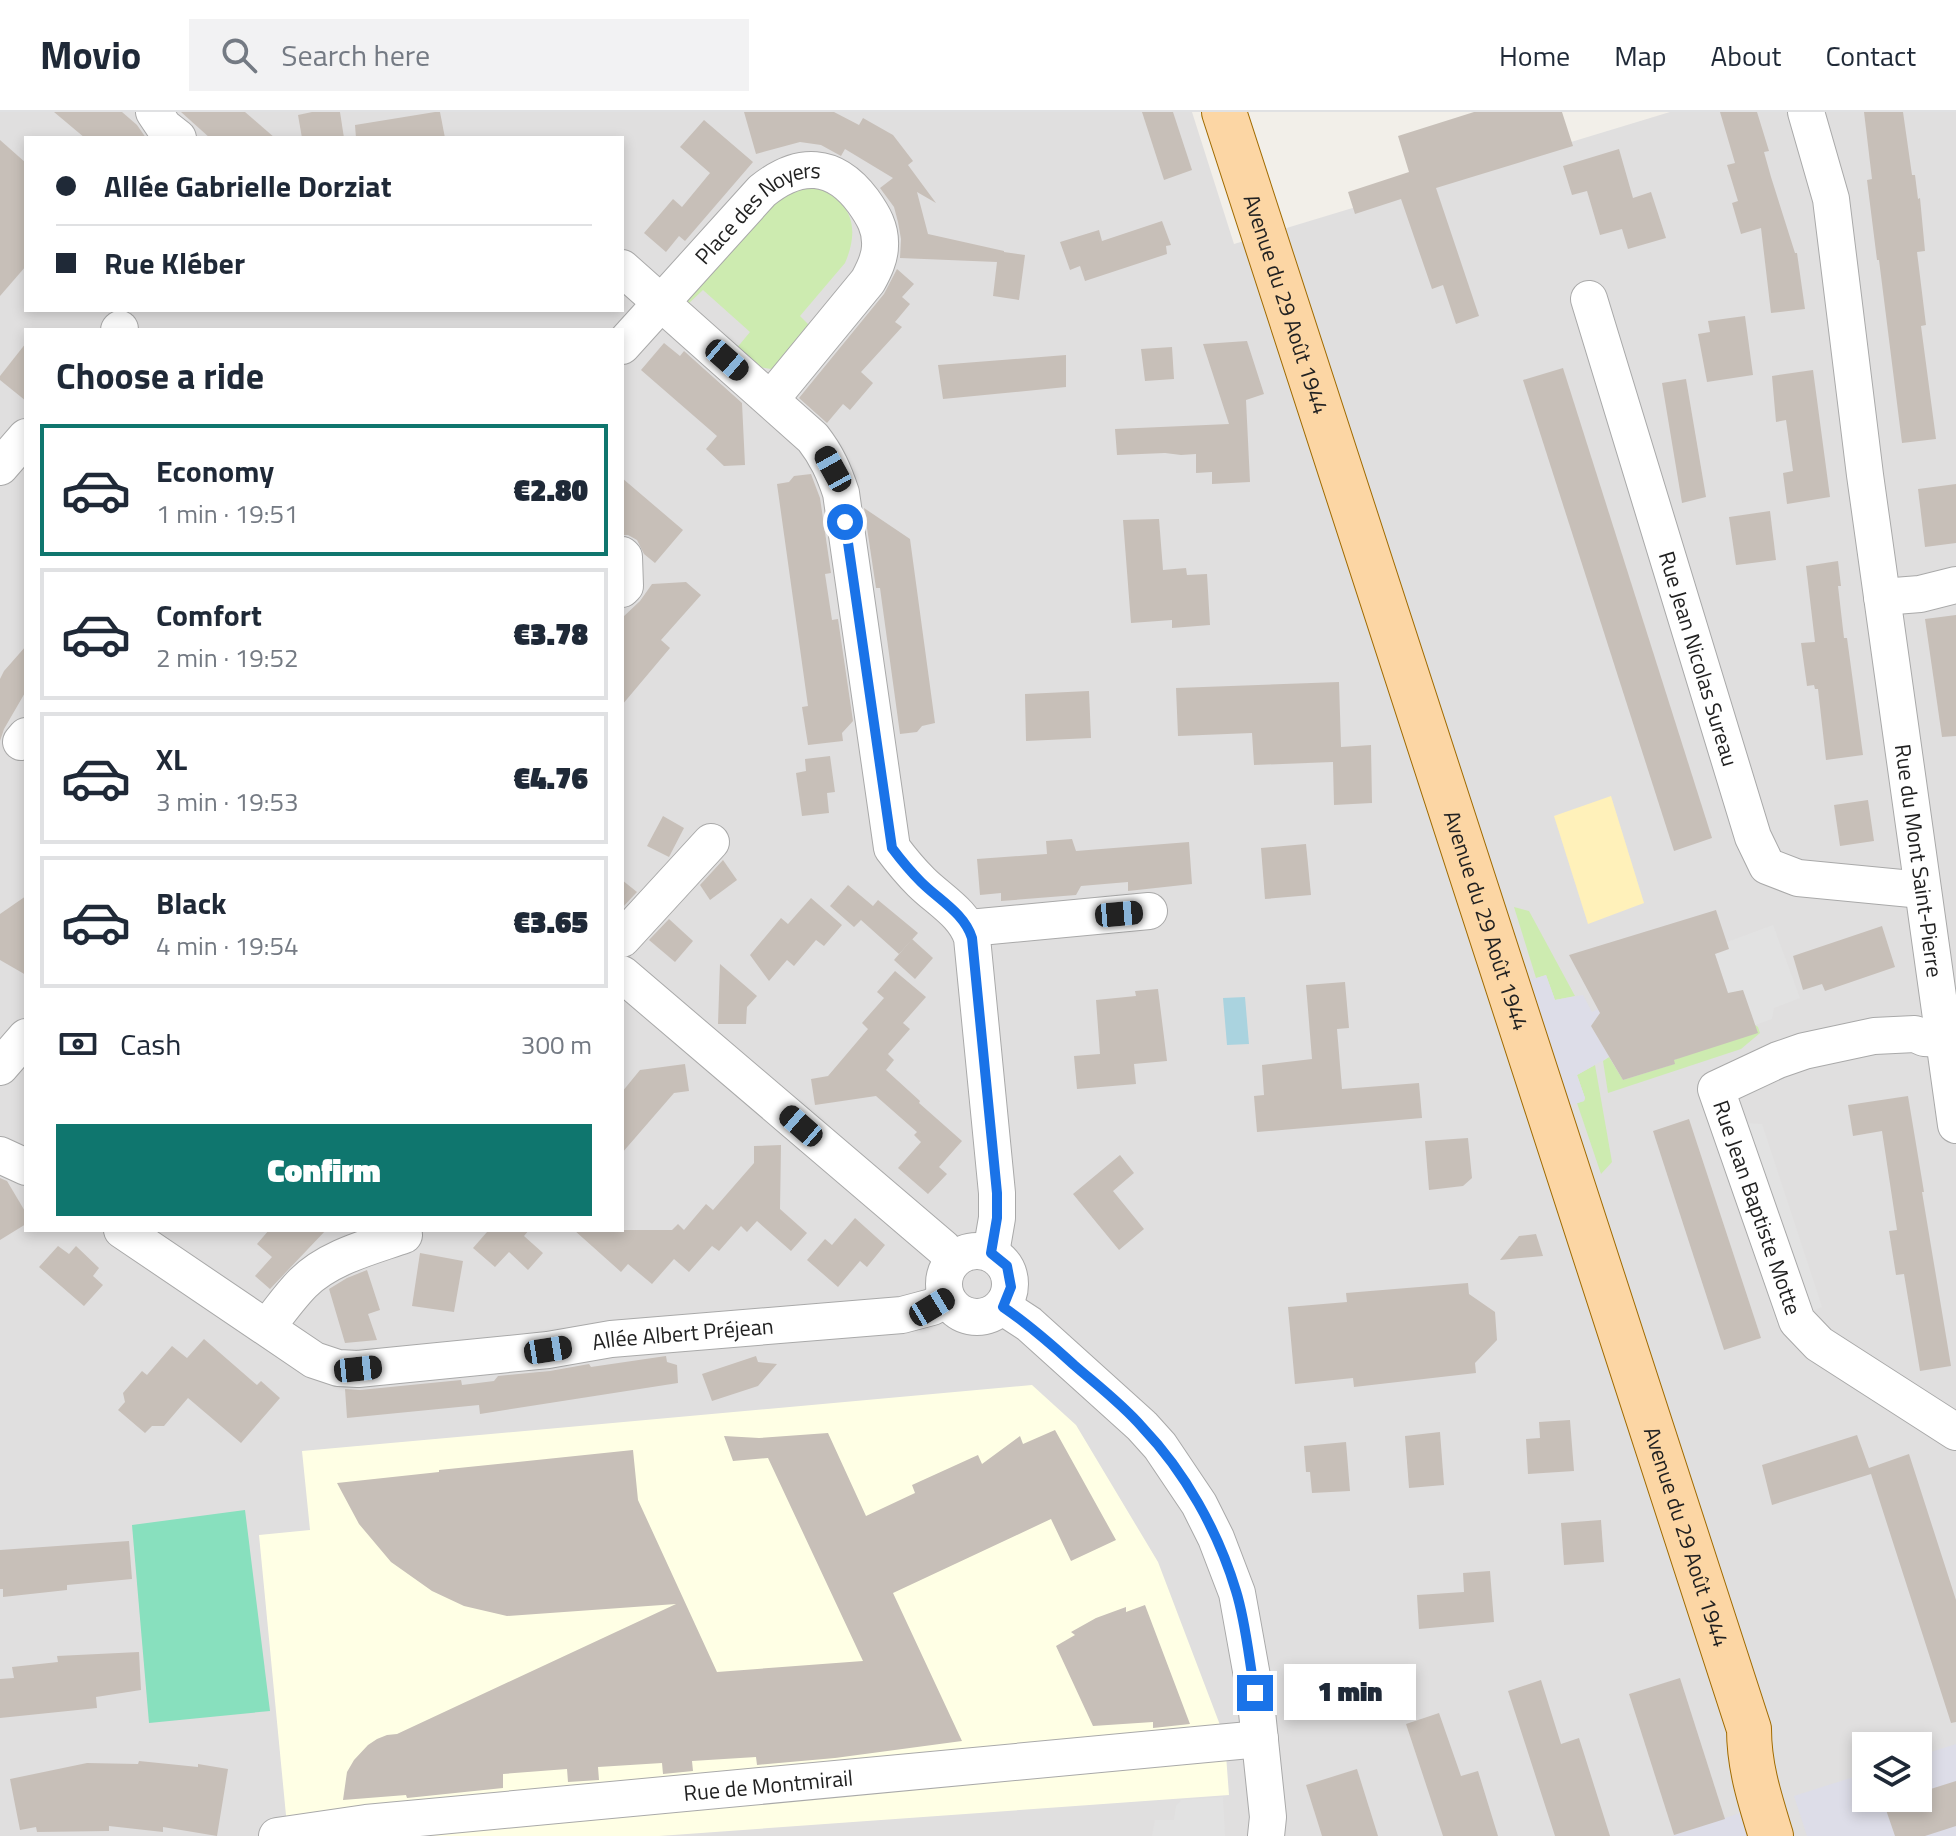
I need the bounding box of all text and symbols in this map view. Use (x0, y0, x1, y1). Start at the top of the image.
search box (189, 19, 749, 91)
text: Movio (40, 26, 141, 84)
text: Search here (281, 32, 430, 78)
icon: search (217, 33, 261, 77)
text: Home (1499, 34, 1570, 77)
text: Map (1614, 34, 1667, 77)
text: About (1711, 34, 1781, 77)
text: Contact (1825, 34, 1916, 77)
street label: Place des Noyers (686, 153, 822, 272)
text: Allée Gabrielle Dorziat (104, 163, 392, 209)
street label: Avenue du 29 Août 1944 (1235, 190, 1338, 419)
text: Rue Kléber (104, 240, 245, 286)
car (701, 335, 753, 385)
text: Choose a ride (56, 348, 264, 403)
car (811, 442, 855, 496)
text: Economy (156, 448, 274, 494)
icon: car (60, 454, 132, 526)
text: €2.80 (514, 467, 588, 513)
text: 1 min · 19:51 (156, 494, 299, 533)
route start (827, 504, 863, 540)
street label: Rue Jean Nicolas Sureau (1650, 547, 1747, 770)
text: Comfort (156, 592, 262, 638)
icon: car (60, 598, 132, 670)
text: €3.78 (514, 611, 588, 657)
text: 2 min · 19:52 (156, 638, 299, 677)
text: XL (156, 736, 187, 782)
icon: car (60, 742, 132, 814)
street label: Rue du Mont Saint-Pierre (1886, 742, 1952, 979)
text: €4.76 (514, 755, 588, 801)
text: 3 min · 19:53 (156, 782, 299, 821)
street label: Avenue du 29 Août 1944 (1435, 806, 1538, 1035)
text: Black (156, 880, 227, 926)
icon: car (60, 886, 132, 958)
text: €3.65 (514, 899, 588, 945)
car (1094, 900, 1144, 928)
text: 4 min · 19:54 (156, 926, 299, 965)
text: Cash (120, 1021, 181, 1067)
icon: cash (56, 1022, 100, 1066)
text: 300 m (521, 1025, 592, 1064)
street label: Rue Jean Baptiste Motte (1704, 1095, 1811, 1319)
car (775, 1101, 827, 1151)
button: Confirm (56, 1124, 592, 1216)
car (905, 1284, 959, 1330)
street label: Allée Albert Préjean (589, 1309, 775, 1359)
car (522, 1334, 574, 1366)
car (333, 1355, 383, 1383)
street label: Avenue du 29 Août 1944 (1635, 1422, 1738, 1651)
callout: 1 min (1283, 1665, 1415, 1721)
text: 1 min (1318, 1672, 1382, 1711)
route end (1237, 1675, 1273, 1711)
map controls (1852, 1732, 1932, 1812)
button: layers (1852, 1732, 1932, 1812)
street label: Rue de Montmirail (682, 1760, 855, 1810)

